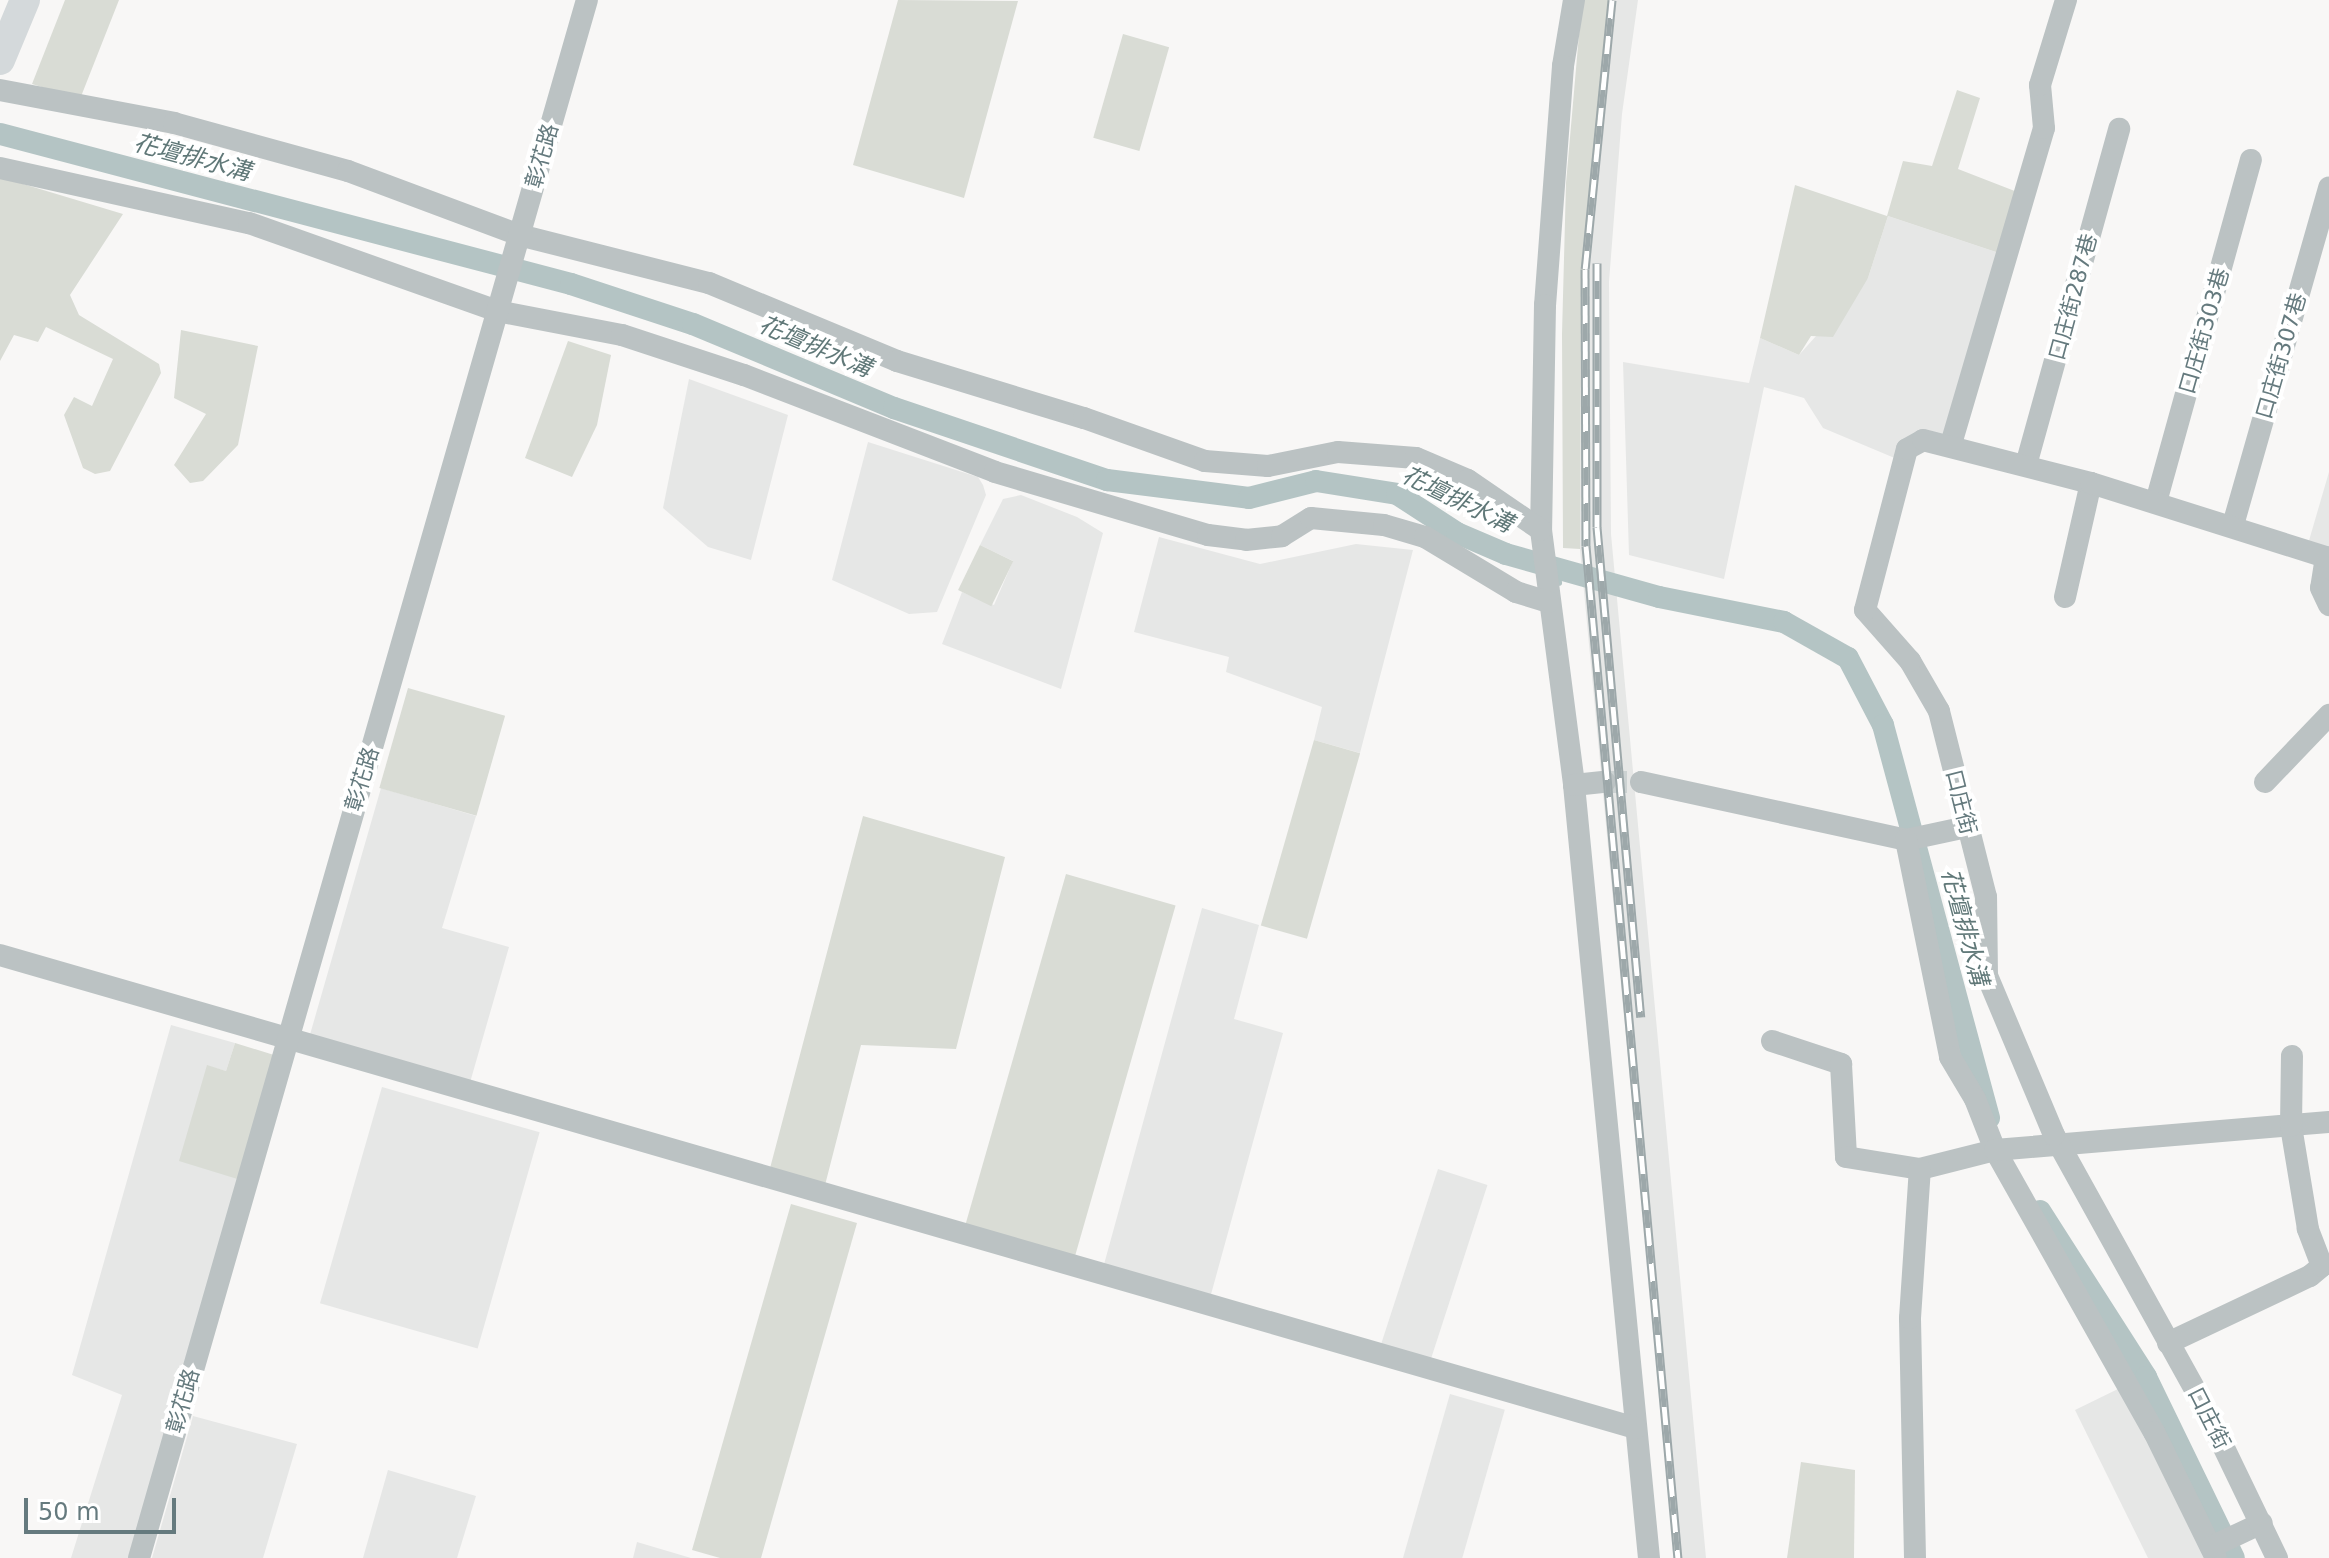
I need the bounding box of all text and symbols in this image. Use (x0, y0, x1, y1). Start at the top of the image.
street label: 彰花路 (520, 121, 564, 191)
water label: 花壇排水溝 (130, 129, 254, 187)
street label: 口庄街287巷 (2043, 231, 2103, 363)
street label: 口庄街303巷 (2173, 265, 2235, 397)
street label: 口庄街307巷 (2250, 290, 2312, 422)
water label: 花壇排水溝 (754, 310, 876, 384)
water label: 花壇排水溝 (1397, 461, 1517, 539)
street label: 彰花路 (340, 744, 384, 814)
street label: 口庄街 (1940, 767, 1982, 837)
water label: 花壇排水溝 (1935, 865, 1993, 989)
street label: 彰花路 (161, 1366, 205, 1436)
street label: 口庄街 (2182, 1383, 2236, 1453)
scale bar (28, 1482, 180, 1532)
text: 50 m (38, 1498, 100, 1526)

